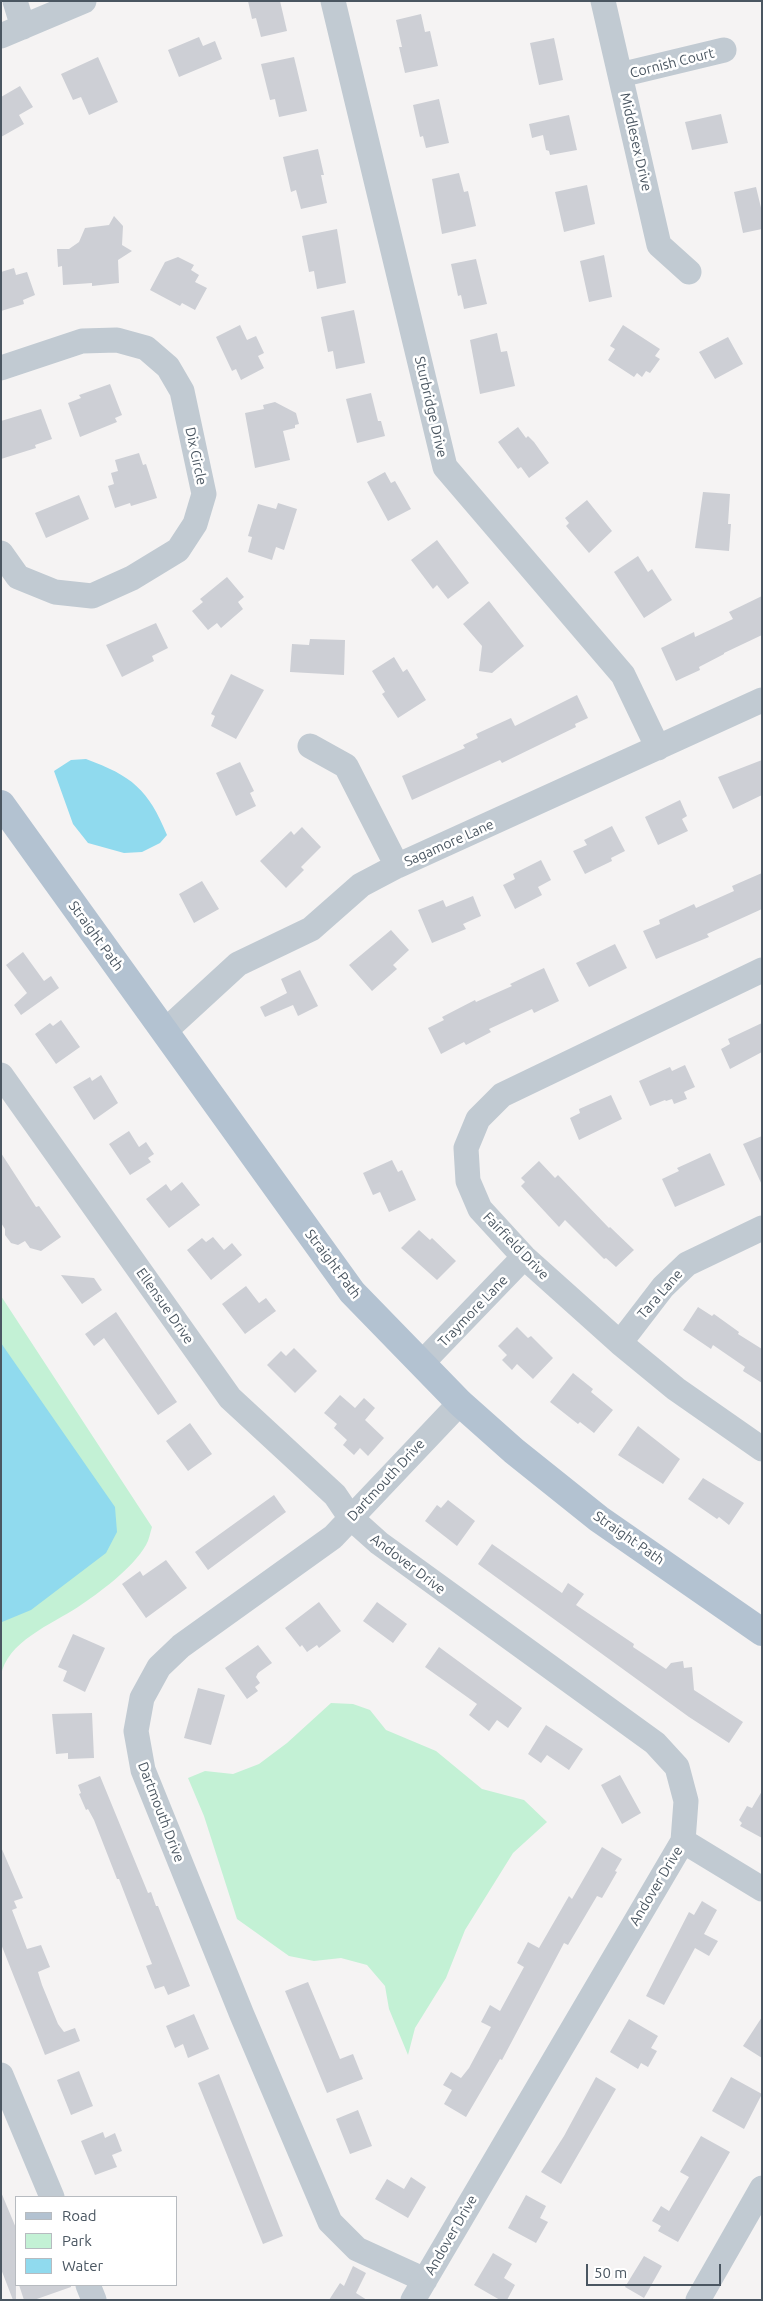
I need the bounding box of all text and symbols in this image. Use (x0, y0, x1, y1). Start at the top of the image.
street label: Cornish Court (628, 44, 716, 82)
street label: Middlesex Drive (617, 91, 655, 193)
street label: Sturbridge Drive (411, 355, 451, 459)
street label: Dix Circle (182, 426, 210, 486)
street label: Sagamore Lane (402, 816, 496, 870)
street label: Straight Path (65, 898, 127, 974)
street label: Fairfield Drive (480, 1209, 552, 1283)
street label: Straight Path (301, 1226, 365, 1302)
street label: Ellensue Drive (133, 1265, 197, 1347)
street label: Tara Lane (634, 1266, 686, 1322)
street label: Traymore Lane (435, 1272, 511, 1350)
street label: Dartmouth Drive (344, 1436, 428, 1524)
street label: Straight Path (590, 1507, 668, 1569)
street label: Andover Drive (367, 1530, 449, 1598)
street label: Dartmouth Drive (134, 1760, 188, 1864)
street label: Andover Drive (626, 1843, 686, 1929)
street label: Andover Drive (421, 2192, 481, 2278)
legend (15, 2196, 178, 2286)
text: Road (62, 2207, 97, 2224)
text: Park (62, 2232, 92, 2249)
scale bar (588, 2254, 723, 2286)
text: Water (62, 2257, 103, 2274)
text: 50 m (594, 2264, 627, 2281)

